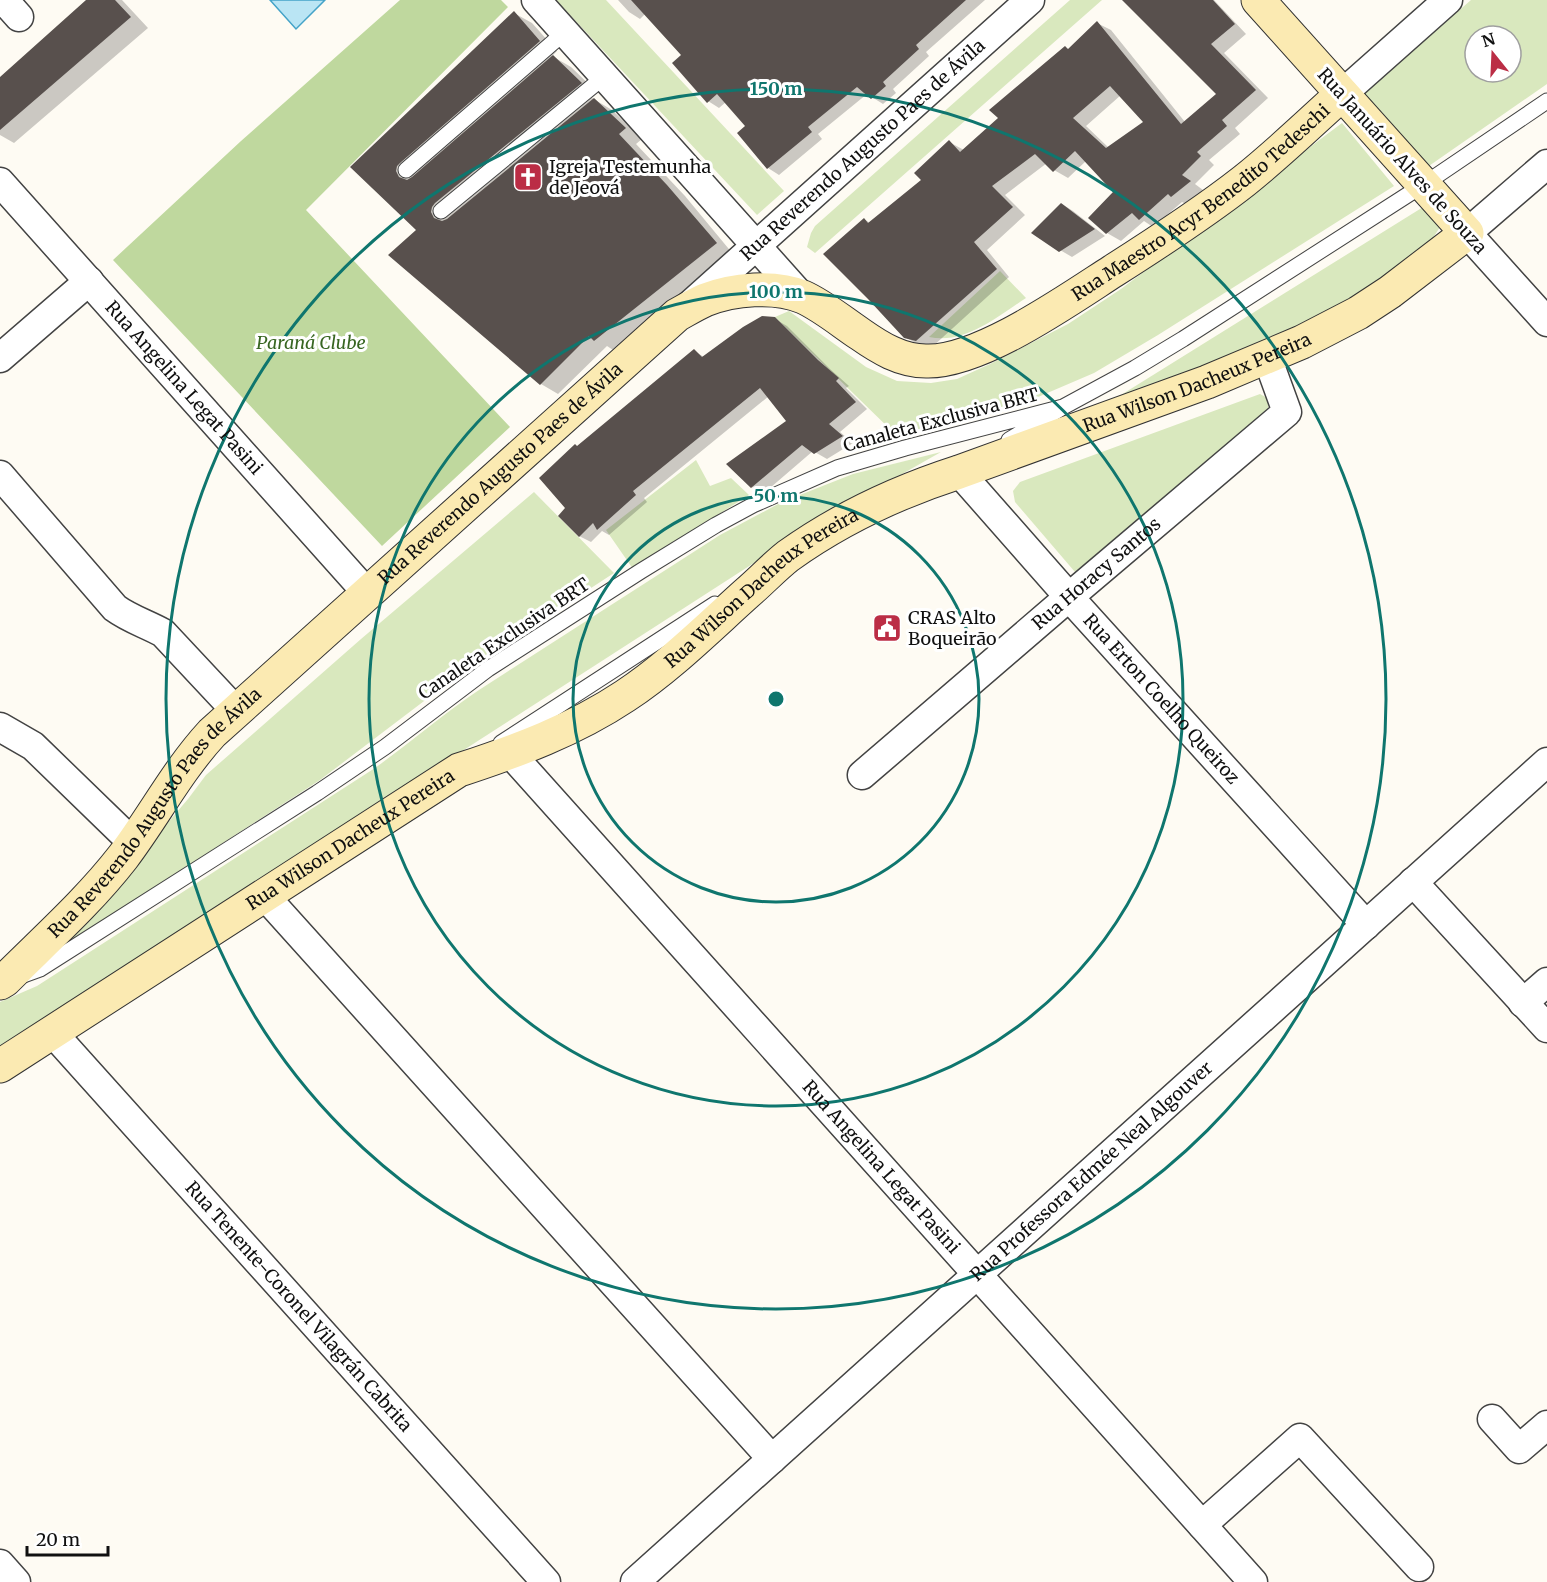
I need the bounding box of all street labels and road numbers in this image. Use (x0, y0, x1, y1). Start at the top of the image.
street label: Rua Reverendo Augusto Paes de Ávila (735, 34, 990, 265)
street label: Rua Januário Alves de Souza (1313, 63, 1492, 259)
street label: Rua Maestro Acyr Benedito Tedeschi (1067, 99, 1335, 306)
street label: Rua Angelina Legat Pasini (101, 296, 268, 479)
street label: Rua Wilson Dacheux Pereira (1080, 327, 1315, 437)
street label: Rua Reverendo Augusto Paes de Ávila (373, 357, 627, 589)
street label: Canaleta Exclusiva BRT (840, 382, 1042, 457)
street label: Rua Wilson Dacheux Pereira (660, 503, 863, 673)
street label: Rua Horacy Santos (1027, 512, 1165, 635)
street label: Canaleta Exclusiva BRT (414, 572, 594, 705)
street label: Rua Erton Coelho Queiroz (1079, 609, 1245, 789)
street label: Rua Reverendo Augusto Paes de Ávila (43, 682, 266, 943)
street label: Rua Wilson Dacheux Pereira (242, 764, 459, 915)
street label: Rua Professora Edmée Neal Algouver (965, 1056, 1217, 1286)
street label: Rua Angelina Legat Pasini (798, 1075, 965, 1258)
street label: Rua Tenente-Coronel Vilagrán Cabrita (180, 1176, 418, 1437)

